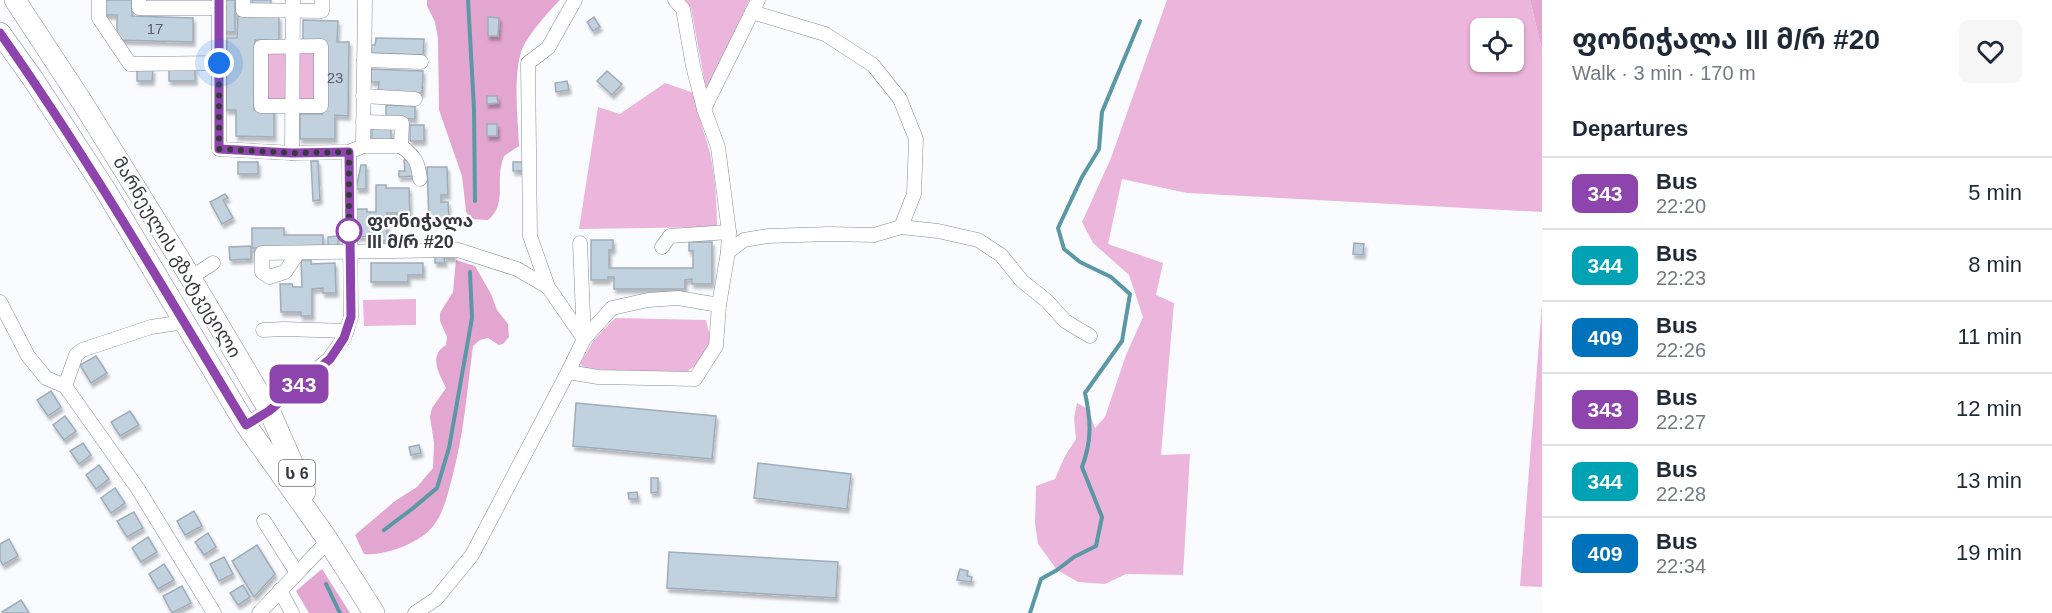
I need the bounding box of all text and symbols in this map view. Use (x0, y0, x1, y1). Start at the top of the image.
map controls (1470, 18, 1524, 72)
button: locate (1470, 18, 1524, 72)
house number: 17 (147, 20, 163, 37)
button: heart (1959, 20, 2022, 83)
text: ფონიჭალა III მ/რ #20 (1572, 24, 1880, 55)
your location (204, 48, 234, 78)
text: Walk · 3 min · 170 m (1572, 62, 1756, 84)
house number: 23 (327, 69, 343, 86)
text: Departures (1572, 116, 1688, 141)
street label: მარნეულის გზატკეცილი (108, 153, 245, 362)
text: Bus (1656, 169, 1698, 194)
text: 5 min (1968, 180, 2022, 205)
text: 343 (1587, 182, 1623, 205)
text: 22:20 (1656, 195, 1706, 217)
place label: ფონიჭალა III მ/რ #20 (367, 211, 473, 252)
marker: ფონიჭალა III მ/რ #20 (336, 218, 362, 244)
text: Bus (1656, 241, 1698, 266)
text: 8 min (1968, 252, 2022, 277)
text: 344 (1587, 254, 1623, 277)
text: 22:23 (1656, 267, 1706, 289)
text: Bus (1656, 313, 1698, 338)
text: 11 min (1958, 324, 2022, 349)
text: 409 (1587, 326, 1623, 349)
text: 22:26 (1656, 339, 1706, 361)
line badge: 343 (264, 364, 334, 404)
text: 343 (281, 373, 317, 396)
text: Bus (1656, 385, 1698, 410)
text: 12 min (1956, 396, 2022, 421)
text: 343 (1587, 398, 1623, 421)
text: 22:27 (1656, 411, 1706, 433)
text: Bus (1656, 457, 1698, 482)
road number: ს 6 (279, 460, 315, 486)
text: 13 min (1956, 468, 2022, 493)
text: 344 (1587, 470, 1623, 493)
text: 22:28 (1656, 483, 1706, 505)
text: Bus (1656, 529, 1698, 554)
text: 19 min (1956, 540, 2022, 565)
text: 409 (1587, 542, 1623, 565)
text: 22:34 (1656, 555, 1706, 577)

